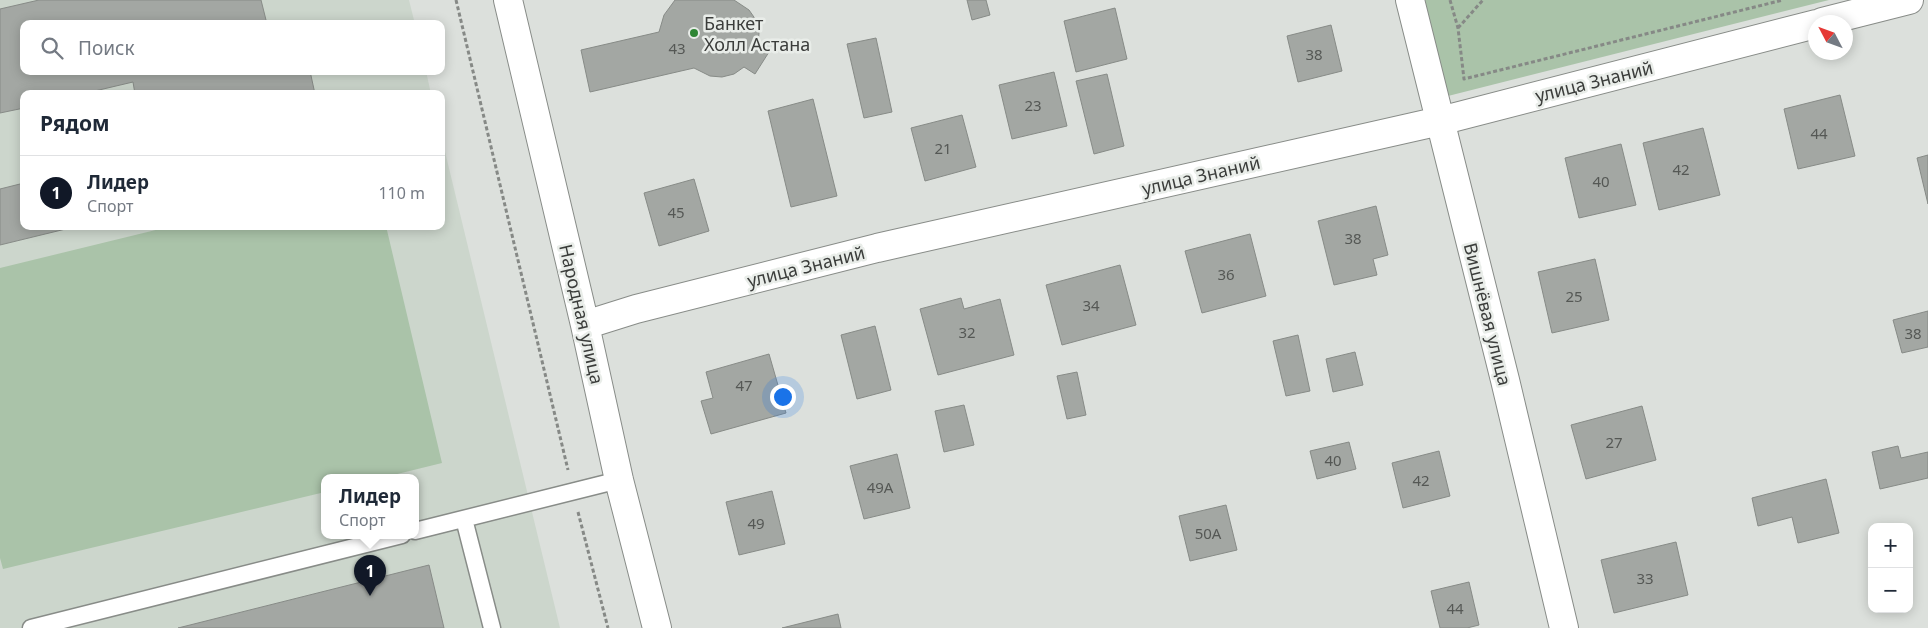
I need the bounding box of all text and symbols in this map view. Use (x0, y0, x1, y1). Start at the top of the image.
place label: Банкет Холл Астана (704, 11, 810, 56)
north arrow (1808, 15, 1853, 60)
search box (20, 20, 445, 75)
marker: Банкет Холл Астана (688, 27, 700, 39)
icon: search (38, 34, 66, 62)
text: Поиск (78, 35, 134, 61)
house number: 43 (668, 38, 686, 58)
house number: 38 (1305, 44, 1323, 64)
street label: улица Знаний (1533, 55, 1655, 107)
house number: 23 (1024, 95, 1042, 115)
text: Рядом (40, 109, 110, 137)
house number: 44 (1810, 123, 1828, 143)
house number: 21 (934, 138, 952, 158)
street label: улица Знаний (1140, 150, 1262, 200)
house number: 42 (1672, 159, 1690, 179)
text: Лидер (87, 169, 149, 195)
house number: 40 (1592, 171, 1610, 191)
text: 1 (51, 182, 61, 204)
text: 110 m (378, 182, 425, 204)
text: Спорт (87, 195, 133, 217)
house number: 45 (667, 202, 685, 222)
house number: 38 (1344, 228, 1362, 248)
street label: улица Знаний (745, 240, 867, 292)
street label: Вишнёвая улица (1459, 240, 1517, 388)
street label: Народная улица (554, 242, 610, 386)
house number: 36 (1217, 264, 1235, 284)
house number: 25 (1565, 286, 1583, 306)
house number: 34 (1082, 295, 1100, 315)
house number: 32 (958, 322, 976, 342)
house number: 38 (1904, 323, 1922, 343)
house number: 47 (735, 375, 753, 395)
your location (770, 384, 796, 410)
house number: 27 (1605, 432, 1623, 452)
house number: 40 (1324, 450, 1342, 470)
house number: 42 (1412, 470, 1430, 490)
popup (321, 474, 419, 539)
house number: 49А (867, 477, 894, 497)
text: Лидер (339, 483, 401, 509)
text: Спорт (339, 509, 385, 531)
house number: 49 (747, 513, 765, 533)
house number: 50А (1195, 523, 1222, 543)
map controls (1868, 523, 1913, 613)
button: + (1868, 523, 1913, 568)
pin: 1 (354, 555, 386, 596)
house number: 33 (1636, 568, 1654, 588)
button: − (1868, 568, 1913, 613)
house number: 44 (1446, 598, 1464, 618)

